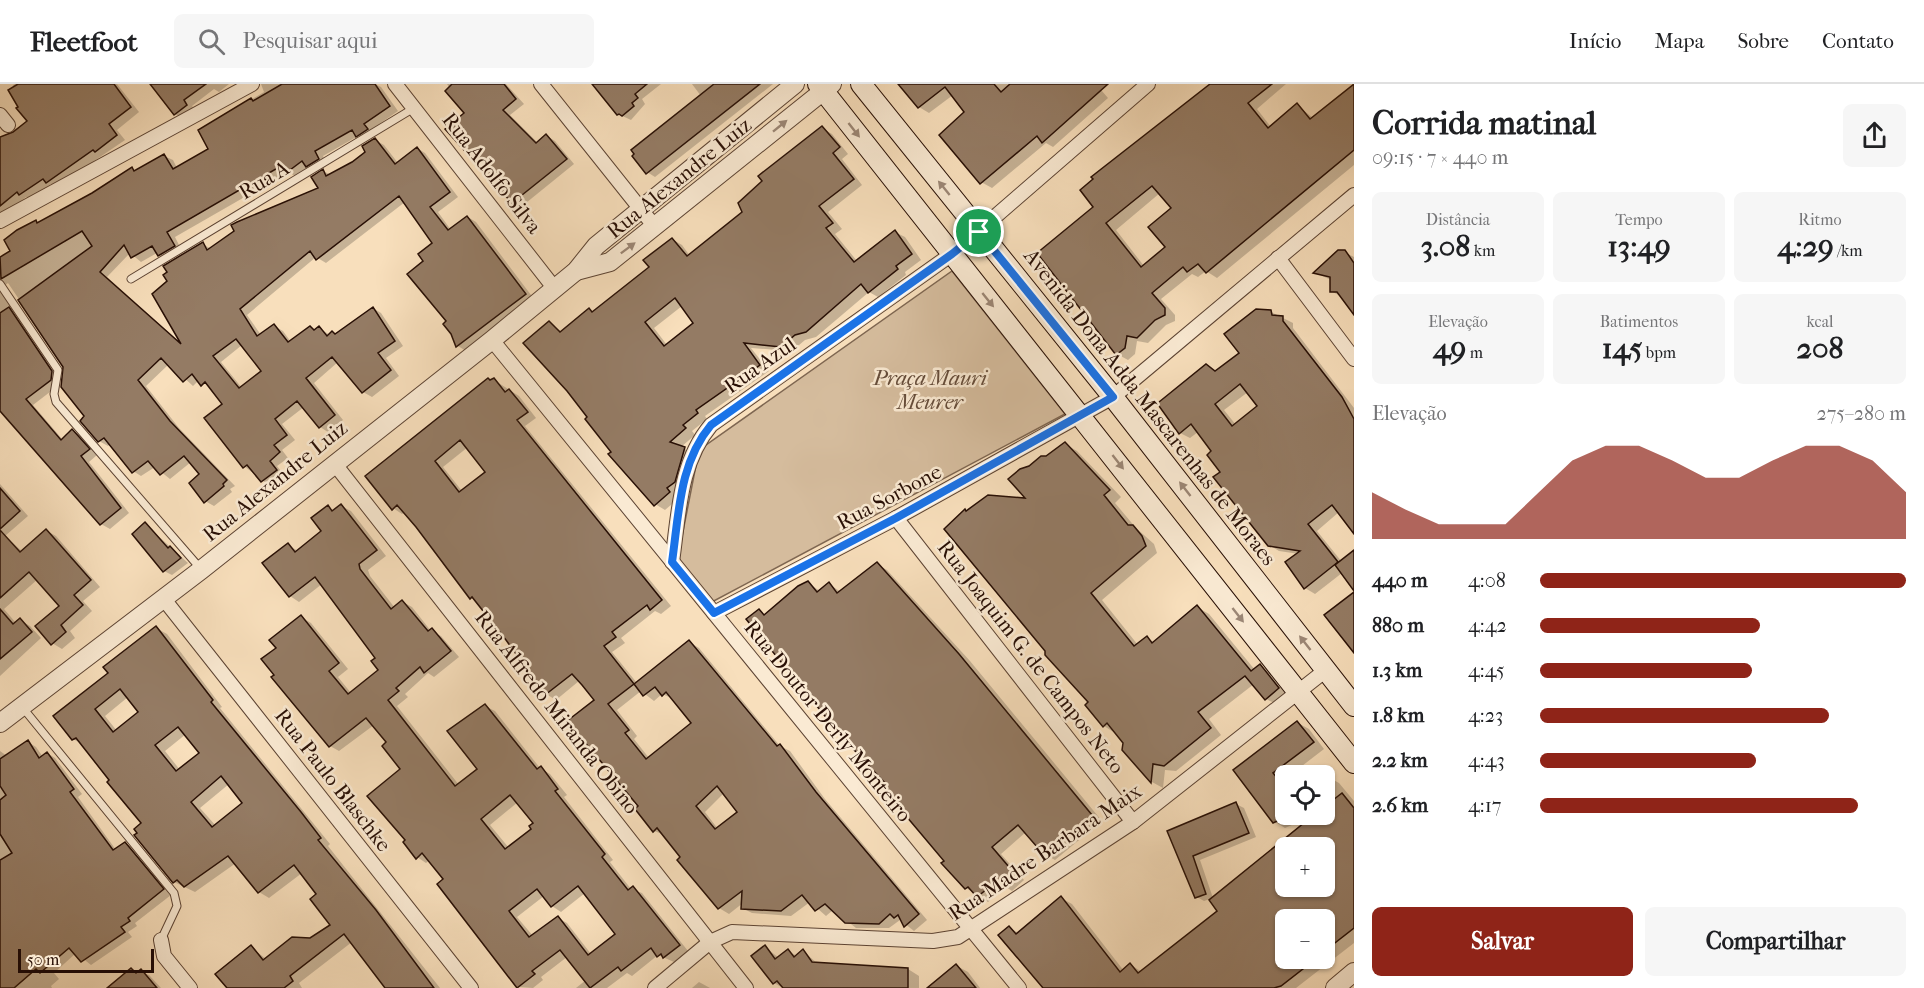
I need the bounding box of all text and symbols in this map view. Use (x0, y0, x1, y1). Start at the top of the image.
search box (174, 14, 594, 68)
text: Fleetfoot (30, 25, 138, 58)
icon: search (195, 25, 228, 58)
text: Pesquisar aqui (243, 28, 378, 54)
text: Início (1569, 29, 1621, 53)
text: Mapa (1654, 29, 1704, 53)
text: Sobre (1737, 29, 1789, 53)
text: Contato (1822, 29, 1894, 53)
text: Corrida matinal (1372, 104, 1596, 143)
button: share (1843, 104, 1906, 167)
street label: Rua Adolfo Silva (437, 108, 547, 238)
street label: Rua Alexandre Luiz (602, 113, 756, 243)
one-way arrow (773, 120, 788, 132)
one-way arrow (847, 122, 860, 138)
text: 09:15 · 7 × 440 m (1372, 146, 1508, 169)
street label: Rua A (234, 155, 294, 204)
one-way arrow (939, 181, 951, 196)
pin (953, 206, 1004, 257)
text: Distância (1426, 210, 1490, 229)
text: Tempo (1615, 210, 1663, 229)
text: Ritmo (1798, 210, 1842, 229)
icon: arrive (962, 215, 995, 248)
text: 3.08 (1421, 229, 1470, 264)
text: 13:49 (1607, 229, 1671, 264)
text: 4:29 (1777, 229, 1834, 264)
text: km (1470, 241, 1495, 260)
text: /km (1834, 241, 1863, 260)
one-way arrow (620, 242, 636, 254)
street label: Avenida Dona Adda Mascarenhas de Moraes (1018, 243, 1281, 570)
one-way arrow (982, 292, 995, 308)
text: Elevação (1428, 312, 1488, 331)
text: Batimentos (1600, 312, 1678, 331)
text: kcal (1807, 312, 1833, 331)
text: 49 (1433, 331, 1466, 366)
text: 145 (1602, 331, 1642, 366)
text: 208 (1796, 331, 1844, 366)
street label: Rua Azul (720, 332, 800, 398)
text: m (1466, 343, 1483, 362)
text: bpm (1642, 343, 1676, 362)
park label: Praça Mauri Meurer (872, 366, 989, 414)
text: Elevação (1372, 402, 1447, 425)
text: 275–280 m (1816, 402, 1906, 425)
street label: Rua Alexandre Luiz (198, 416, 352, 546)
one-way arrow (1111, 454, 1124, 470)
street label: Rua Sorbone (832, 459, 946, 535)
one-way arrow (1180, 482, 1192, 497)
street label: Rua Joaquim G. de Campos Neto (933, 536, 1129, 778)
text: 440 m (1372, 569, 1428, 592)
text: 4:08 (1468, 569, 1506, 592)
street label: Rua Alfredo Miranda Obino (470, 606, 644, 818)
one-way arrow (1232, 608, 1244, 623)
text: 880 m (1372, 614, 1424, 637)
text: 4:42 (1468, 614, 1507, 637)
street label: Rua Doutor Derly Monteiro (739, 616, 917, 826)
one-way arrow (1299, 635, 1312, 651)
text: 1.3 km (1372, 659, 1422, 682)
text: 4:45 (1468, 659, 1505, 682)
street label: Rua Paulo Blaschke (270, 704, 396, 856)
text: 1.8 km (1372, 704, 1424, 727)
text: 4:23 (1468, 704, 1503, 727)
text: 2.2 km (1372, 749, 1428, 772)
text: 4:43 (1468, 749, 1505, 772)
map controls (1275, 765, 1335, 969)
button: locate (1275, 765, 1335, 825)
street label: Rua Madre Barbara Maix (944, 778, 1146, 925)
text: 2.6 km (1372, 794, 1428, 817)
text: 4:17 (1468, 794, 1501, 817)
button: + (1275, 837, 1335, 897)
button: Salvar (1372, 907, 1633, 976)
button: Compartilhar (1645, 907, 1906, 976)
button: − (1275, 909, 1335, 969)
scale bar (18, 946, 154, 974)
text: 50 m (27, 950, 59, 969)

